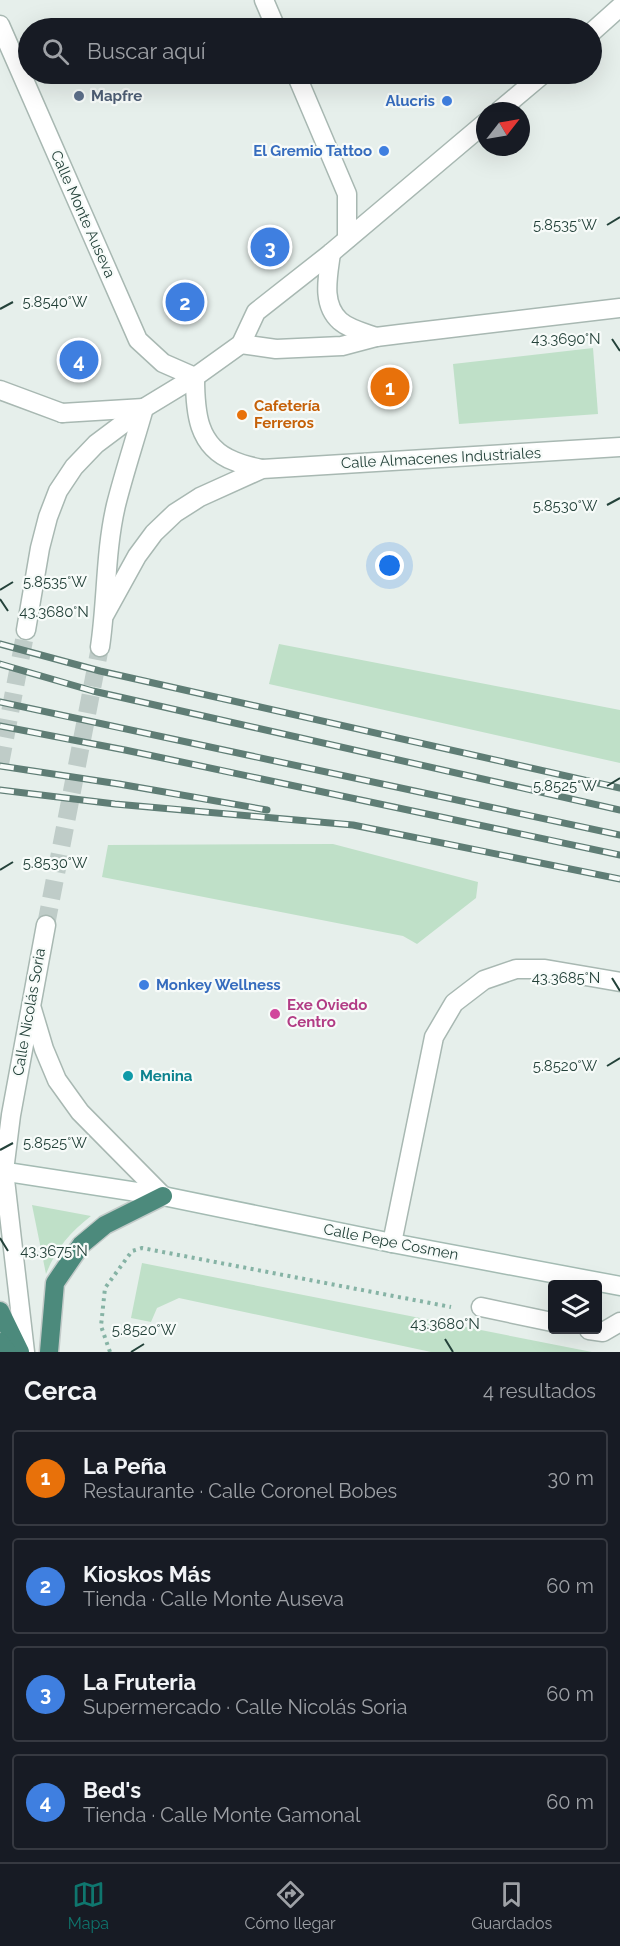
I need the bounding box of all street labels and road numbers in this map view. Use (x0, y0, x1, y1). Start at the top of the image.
street label: Calle Monte Auseva (47, 147, 119, 281)
street label: Calle Almacenes Industriales (340, 444, 542, 472)
street label: Calle Nicolás Soria (9, 947, 49, 1077)
street label: Calle Pepe Cosmen (322, 1220, 460, 1264)

